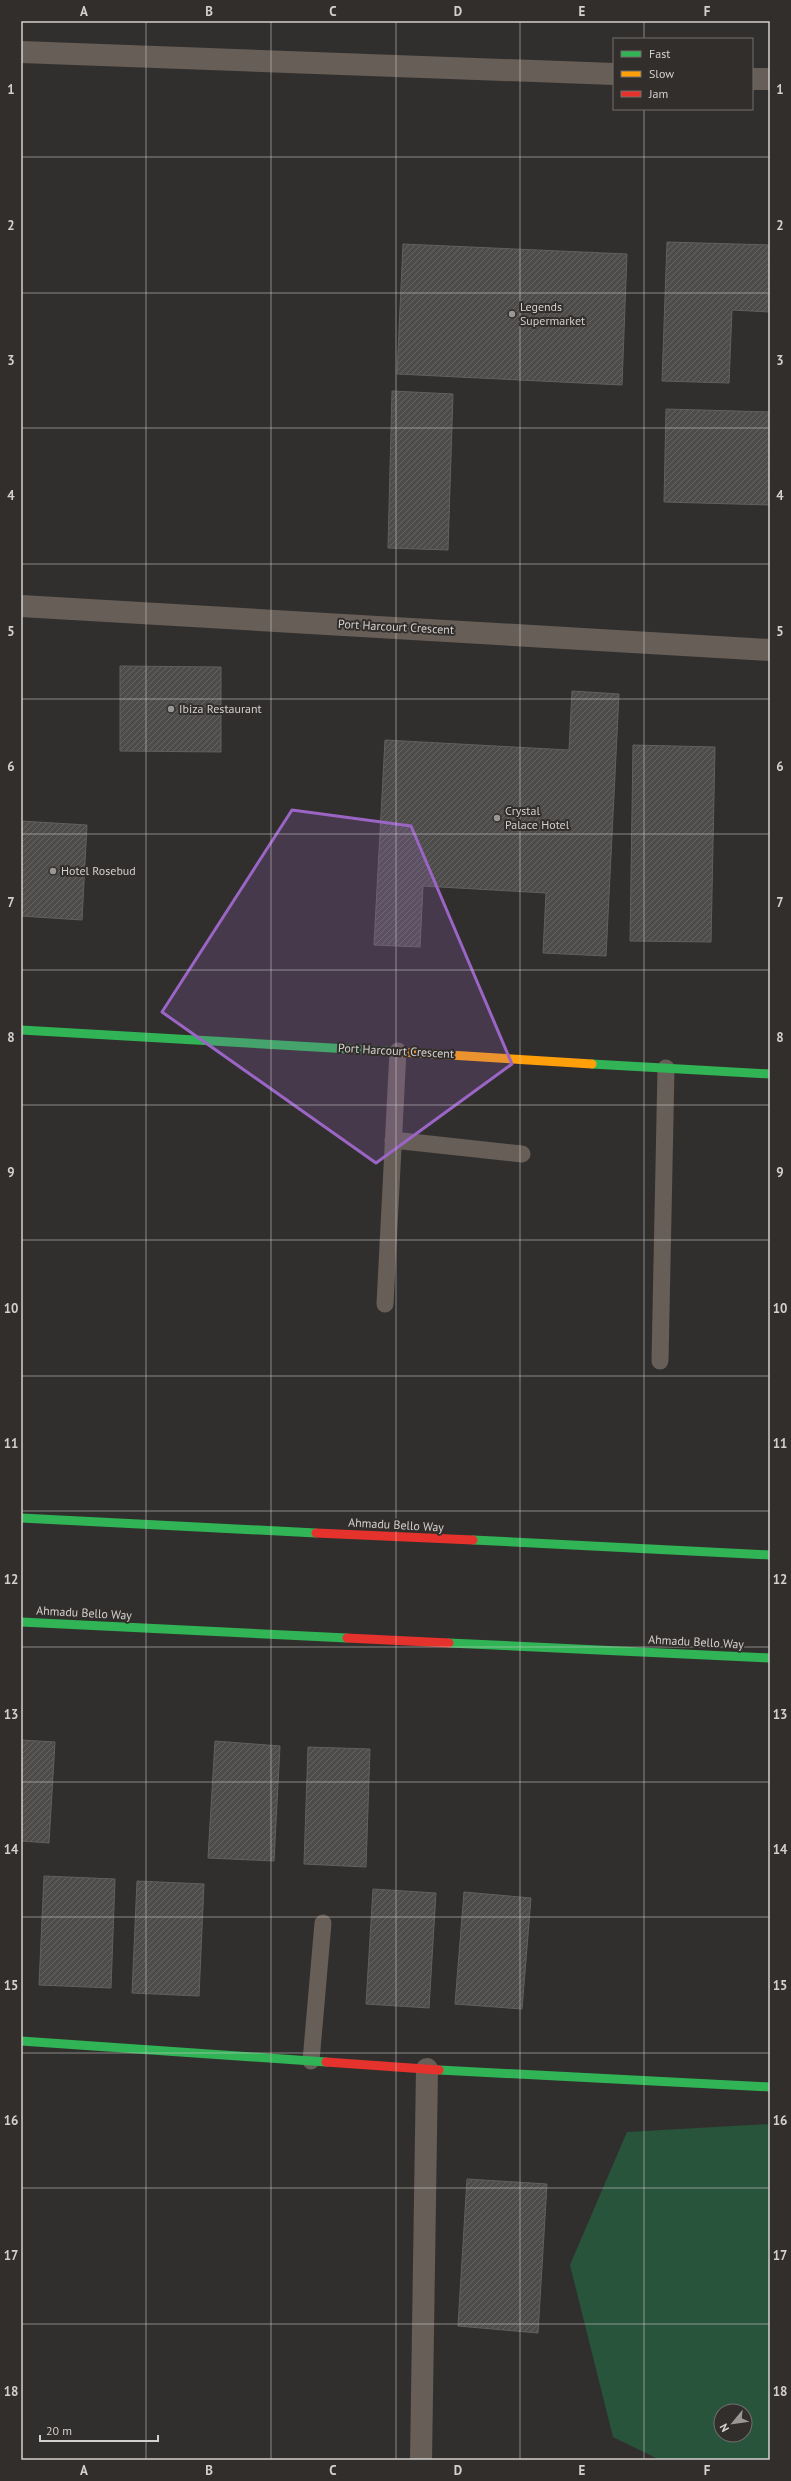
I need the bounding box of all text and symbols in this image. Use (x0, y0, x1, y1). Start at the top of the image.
text: A (80, 3, 88, 20)
text: B (205, 3, 213, 20)
text: C (329, 3, 337, 20)
text: D (454, 3, 462, 20)
text: E (579, 3, 586, 20)
text: F (704, 3, 711, 20)
legend (613, 38, 753, 110)
text: Fast (649, 46, 670, 61)
text: Slow (649, 66, 674, 81)
text: 1 (7, 81, 15, 98)
text: 1 (776, 81, 784, 98)
text: Jam (648, 86, 668, 101)
text: 2 (7, 217, 15, 234)
text: 2 (776, 217, 784, 234)
place label: Legends Supermarket (520, 299, 585, 328)
marker: Legends Supermarket (507, 309, 517, 319)
text: 3 (7, 352, 15, 369)
text: 3 (776, 352, 784, 369)
text: 4 (7, 487, 15, 504)
text: 4 (776, 487, 784, 504)
street label: Port Harcourt Crescent (338, 616, 454, 637)
text: 5 (7, 623, 15, 640)
text: 5 (776, 623, 784, 640)
place label: Ibiza Restaurant (179, 701, 262, 716)
marker: Ibiza Restaurant (166, 704, 176, 714)
text: 6 (7, 758, 15, 775)
text: 6 (776, 758, 784, 775)
place label: Crystal Palace Hotel (505, 803, 570, 832)
marker: Crystal Palace Hotel (492, 813, 502, 823)
place label: Hotel Rosebud (61, 863, 136, 878)
marker: Hotel Rosebud (48, 866, 58, 876)
text: 7 (7, 894, 15, 911)
text: 7 (776, 894, 784, 911)
text: 8 (7, 1029, 15, 1046)
text: 8 (776, 1029, 784, 1046)
street label: Port Harcourt Crescent (338, 1040, 454, 1061)
text: 9 (7, 1164, 15, 1181)
text: 9 (776, 1164, 784, 1181)
text: 10 (4, 1300, 18, 1317)
text: 10 (773, 1300, 787, 1317)
text: 11 (4, 1435, 18, 1452)
text: 11 (773, 1435, 787, 1452)
street label: Ahmadu Bello Way (348, 1515, 445, 1535)
text: 12 (4, 1571, 18, 1588)
text: 12 (773, 1571, 787, 1588)
street label: Ahmadu Bello Way (36, 1603, 133, 1623)
street label: Ahmadu Bello Way (648, 1632, 745, 1652)
text: 13 (4, 1706, 18, 1723)
text: 13 (773, 1706, 787, 1723)
text: 14 (4, 1841, 19, 1858)
text: 14 (773, 1841, 788, 1858)
text: 15 (4, 1977, 18, 1994)
text: 15 (773, 1977, 787, 1994)
text: 16 (4, 2112, 18, 2129)
text: 16 (773, 2112, 787, 2129)
text: 17 (4, 2247, 18, 2264)
text: 17 (773, 2247, 787, 2264)
text: 18 (4, 2383, 18, 2400)
text: 18 (773, 2383, 787, 2400)
north arrow (713, 2403, 753, 2443)
scale bar (40, 2417, 158, 2443)
text: N (716, 2421, 732, 2434)
text: 20 m (46, 2423, 72, 2438)
text: A (80, 2462, 88, 2479)
text: B (205, 2462, 213, 2479)
text: C (329, 2462, 337, 2479)
text: D (454, 2462, 462, 2479)
text: E (579, 2462, 586, 2479)
text: F (704, 2462, 711, 2479)

